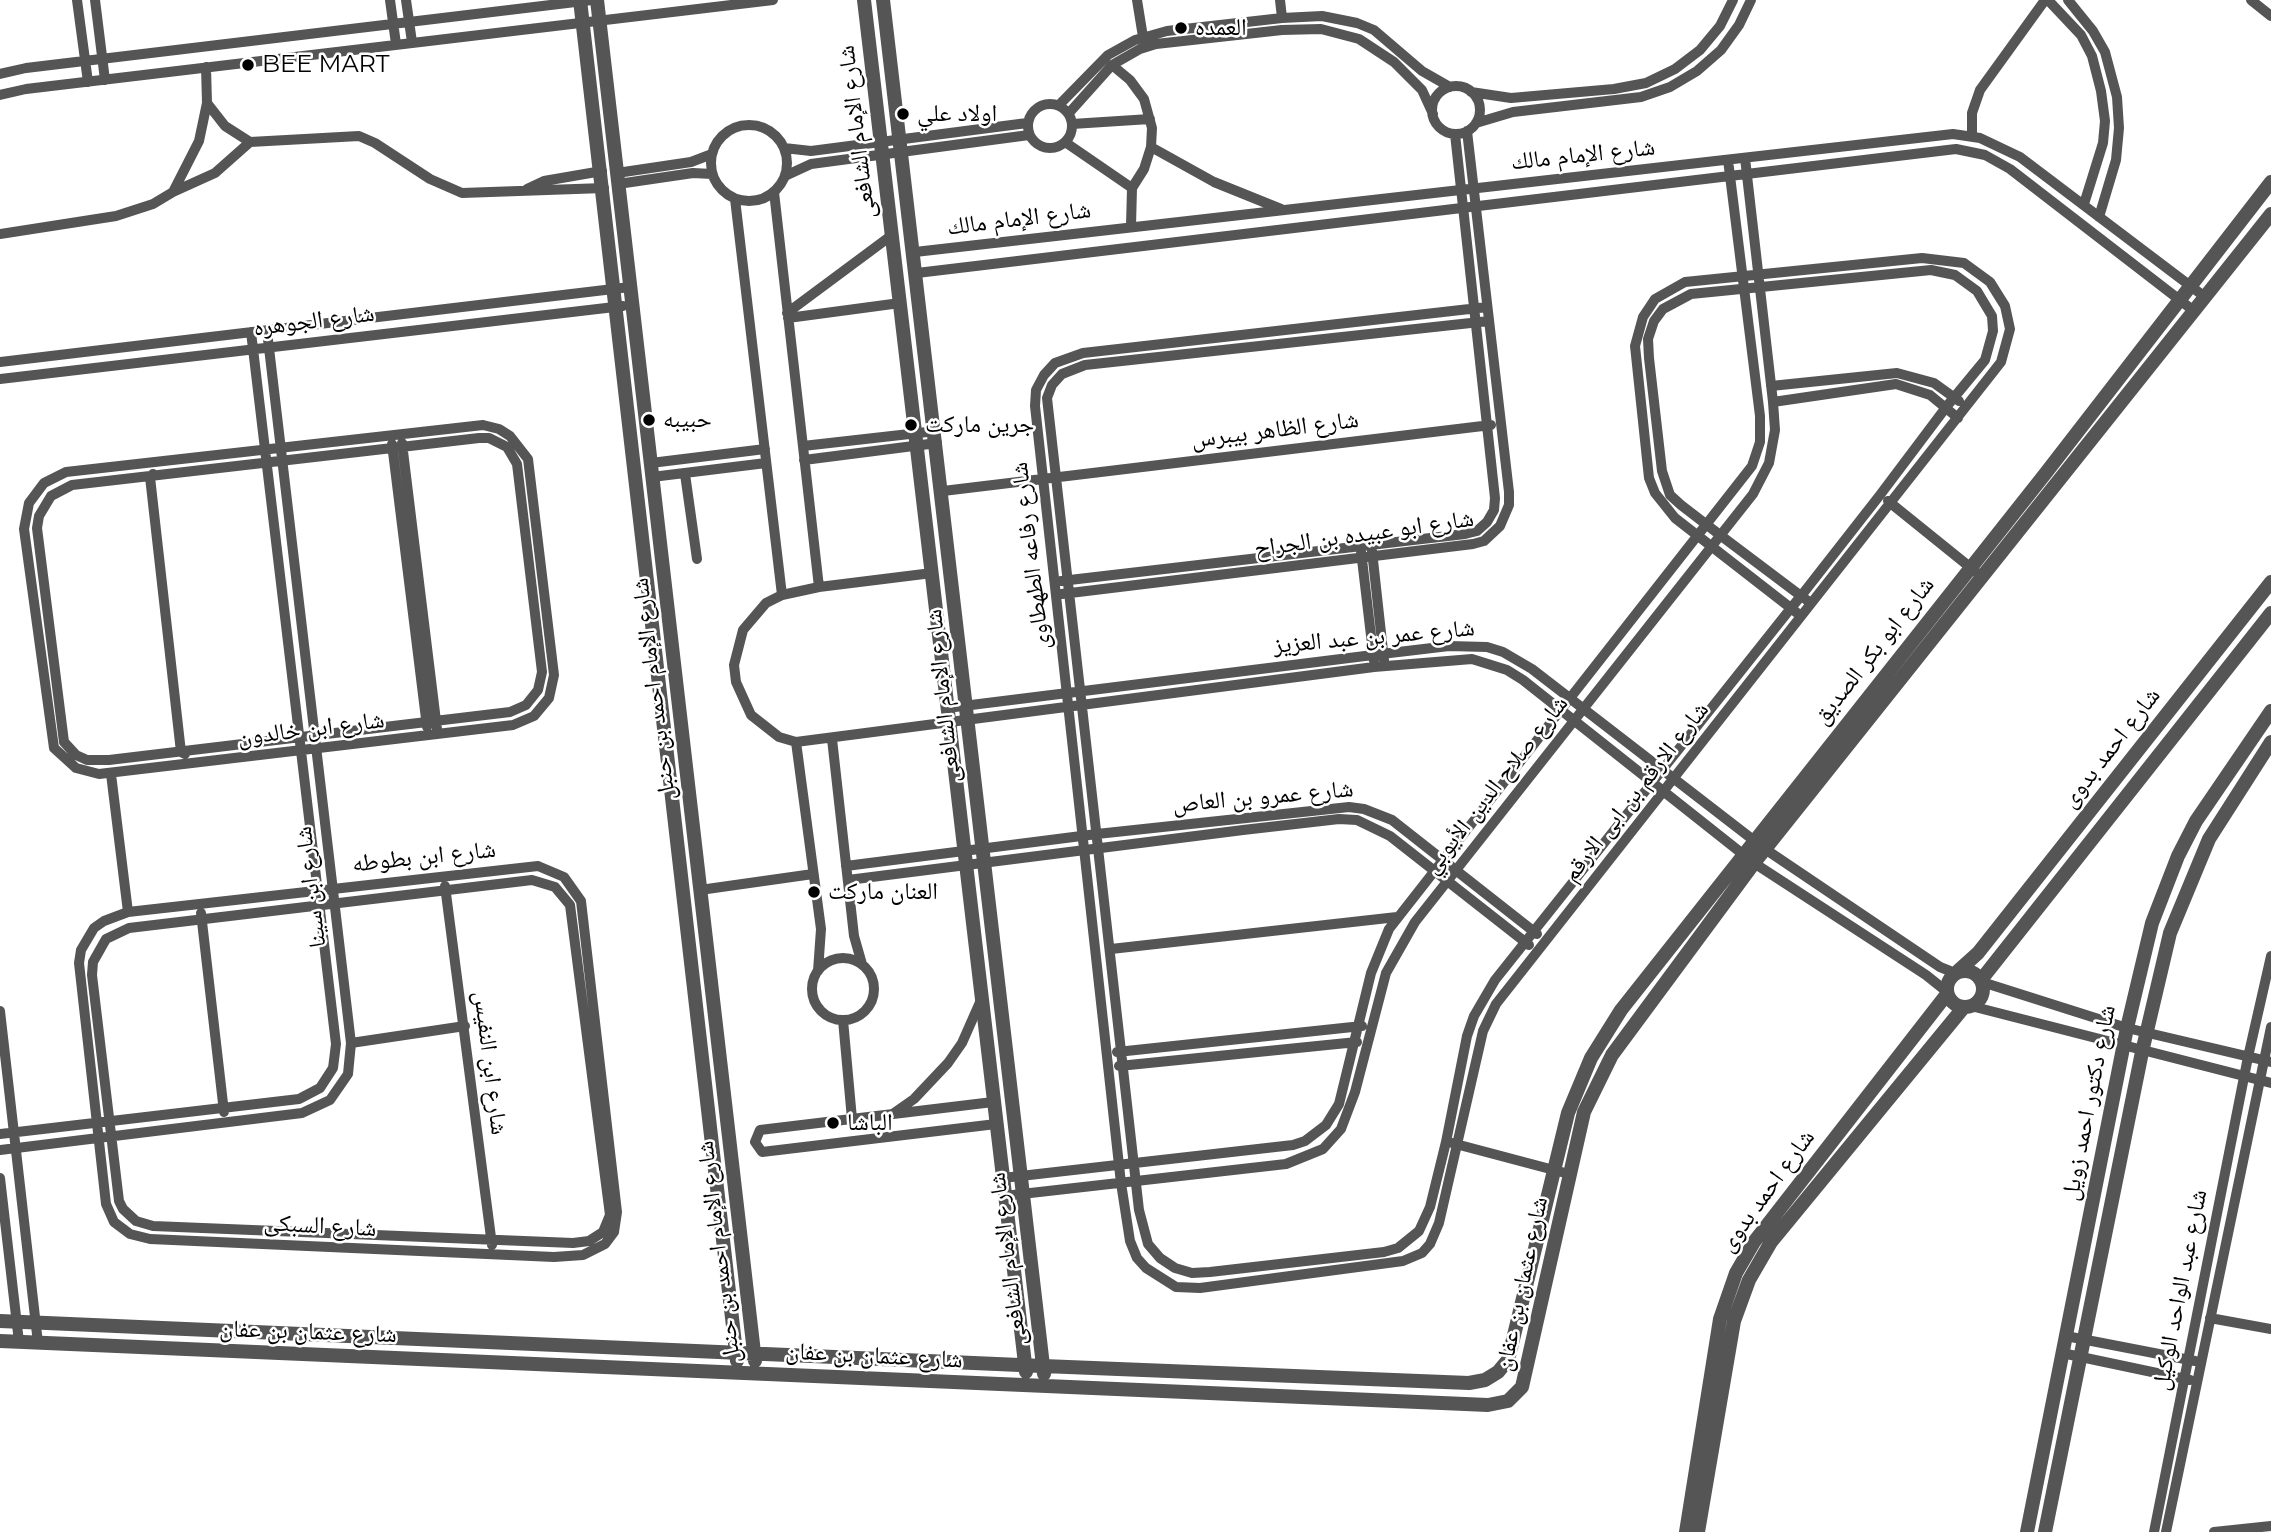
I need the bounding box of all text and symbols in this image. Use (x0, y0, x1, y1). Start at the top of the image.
place label: العمده (1195, 14, 1247, 42)
marker: العمده (1173, 20, 1189, 36)
street label: شارع الإمام الشافعى (832, 44, 882, 220)
place label: BEE MART (262, 51, 390, 79)
marker: BEE MART (240, 57, 256, 73)
place label: اولاد علي (917, 100, 997, 128)
marker: اولاد علي (895, 106, 911, 122)
street label: شارع الإمام مالك (1509, 133, 1657, 177)
street label: شارع الإمام مالك (945, 196, 1093, 242)
street label: شارع الجوهره (252, 299, 376, 343)
street label: شارع الظاهر بيبرس (1190, 405, 1360, 455)
place label: حبيبه (663, 406, 712, 434)
place label: جرين ماركت (925, 411, 1034, 439)
marker: حبيبه (641, 412, 657, 428)
marker: جرين ماركت (903, 417, 919, 433)
street label: شارع رفاعه الطهطاوى (1005, 461, 1057, 651)
street label: شارع ابو عبيده بن الجراح (1252, 504, 1476, 564)
street label: شارع ابو بكر الصديق (1807, 571, 1941, 731)
street label: شارع الإمام احمد بن حنبل (626, 576, 682, 802)
street label: شارع الإمام الشافعى (920, 608, 966, 784)
street label: شارع عمر بن عبد العزيز (1272, 614, 1476, 660)
street label: شارع احمد بدوى (2055, 682, 2167, 814)
street label: شارع صلاح الدين الأيوبي (1417, 690, 1575, 880)
street label: شارع الارقم بن ابى الارقم (1557, 696, 1715, 888)
street label: شارع ابن خالدون (236, 706, 386, 752)
street label: شارع عمرو بن العاص (1171, 775, 1355, 819)
street label: شارع ابن سينا (289, 825, 333, 949)
street label: شارع ابن بطوطه (351, 835, 497, 879)
place label: العنان ماركت (828, 878, 938, 906)
marker: العنان ماركت (806, 884, 822, 900)
street label: شارع ابن النفيس (467, 989, 513, 1137)
street label: شارع دكتور احمد زويل (2056, 1003, 2122, 1203)
place label: الباشا (847, 1109, 893, 1137)
marker: الباشا (825, 1115, 841, 1131)
street label: شارع احمد بدوى (1713, 1124, 1821, 1258)
street label: شارع الإمام احمد بن حنبل (691, 1139, 747, 1365)
street label: شارع الإمام الشافعى (983, 1171, 1033, 1347)
street label: شارع عبد الواحد الوكيل (2146, 1187, 2214, 1393)
street label: شارع عثمان بن عفان (1489, 1194, 1555, 1374)
street label: شارع السبكى (263, 1209, 377, 1243)
street label: شارع عثمان بن عفان (219, 1315, 397, 1349)
street label: شارع عثمان بن عفان (785, 1337, 963, 1375)

